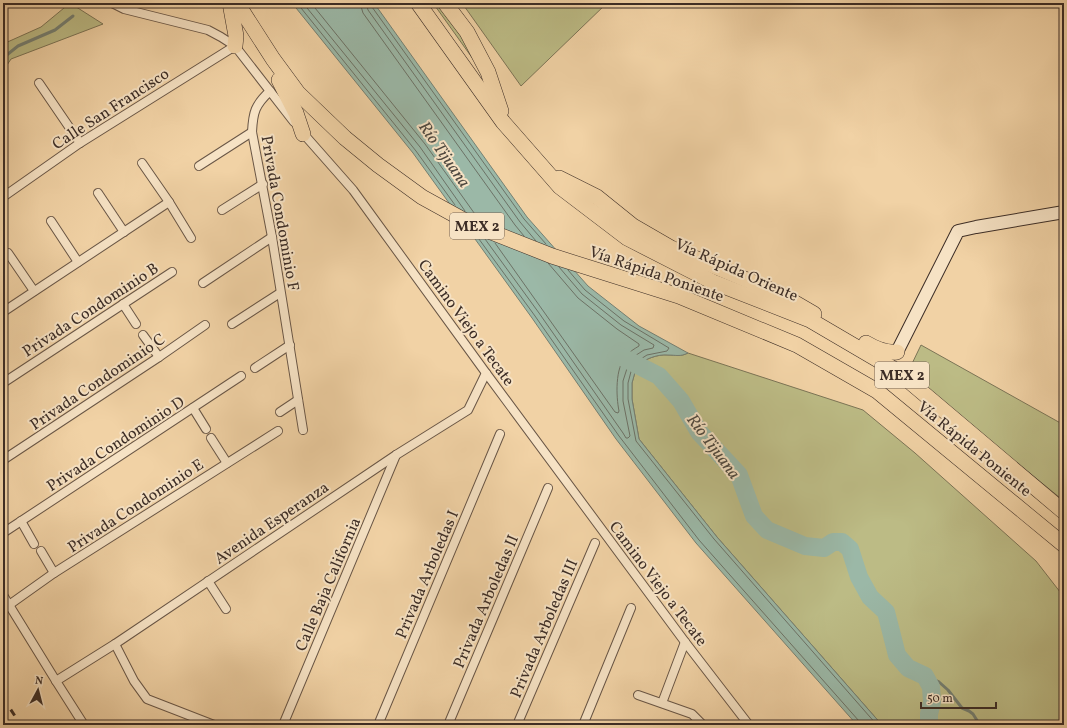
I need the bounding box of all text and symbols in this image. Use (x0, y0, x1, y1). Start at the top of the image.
street label: Calle San Francisco (48, 64, 174, 156)
water label: Río Tijuana (412, 117, 475, 193)
street label: Privada Condominio F (255, 134, 304, 293)
road number: MEX 2 (450, 213, 504, 239)
street label: Vía Rápida Oriente (671, 234, 801, 308)
street label: Vía Rápida Poniente (586, 242, 727, 308)
street label: Camino Viejo a Tecate (412, 255, 519, 391)
street label: Privada Condominio B (19, 258, 164, 363)
street label: Privada Condominio C (26, 329, 170, 436)
road number: MEX 2 (875, 362, 929, 388)
street label: Privada Condominio D (43, 392, 190, 498)
street label: Vía Rápida Poniente (912, 397, 1036, 503)
water label: Río Tijuana (681, 410, 745, 484)
street label: Privada Condominio E (64, 454, 208, 559)
street label: Avenida Esperanza (210, 477, 334, 570)
street label: Privada Arboledas I (391, 507, 465, 642)
street label: Calle Baja California (291, 514, 367, 655)
street label: Camino Viejo a Tecate (603, 517, 712, 651)
street label: Privada Arboledas II (449, 532, 525, 672)
street label: Privada Arboledas III (506, 556, 584, 702)
north arrow (18, 670, 58, 710)
text: N (34, 674, 44, 689)
scale bar (921, 684, 996, 710)
text: 50 m (927, 691, 953, 707)

